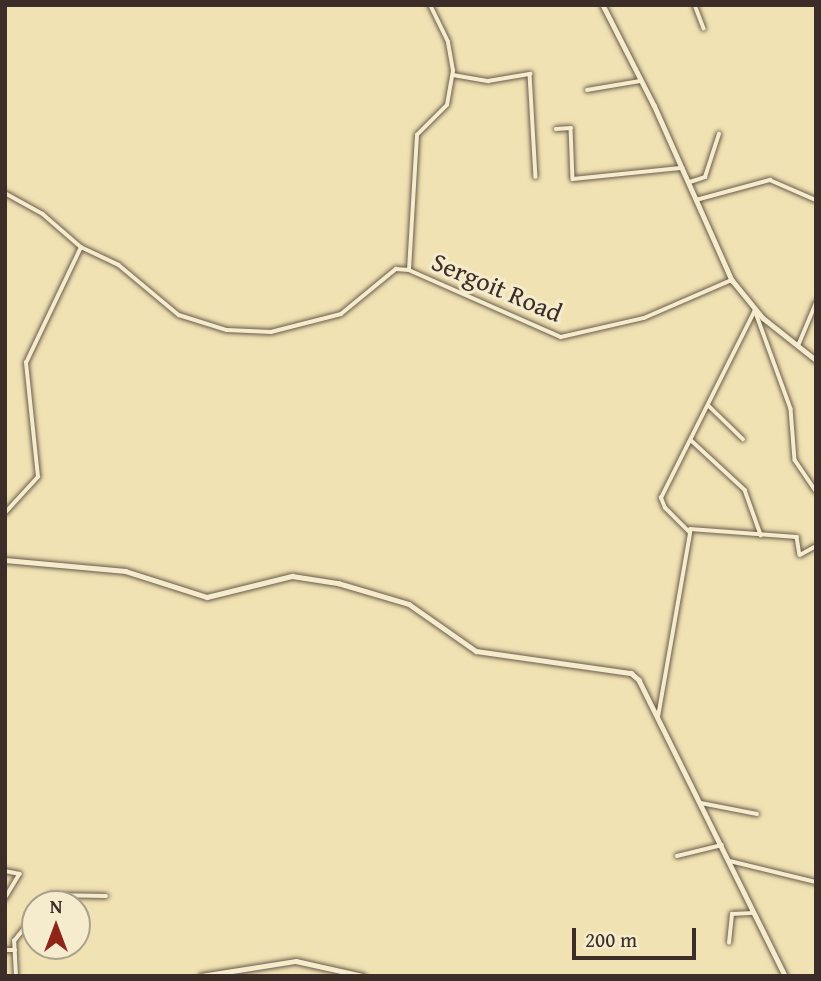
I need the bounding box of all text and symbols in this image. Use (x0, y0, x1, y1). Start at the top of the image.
street label: Sergoit Road (427, 246, 567, 328)
north arrow (21, 890, 91, 960)
text: N (50, 892, 62, 920)
scale bar (576, 914, 700, 958)
text: 200 m (585, 924, 637, 955)

